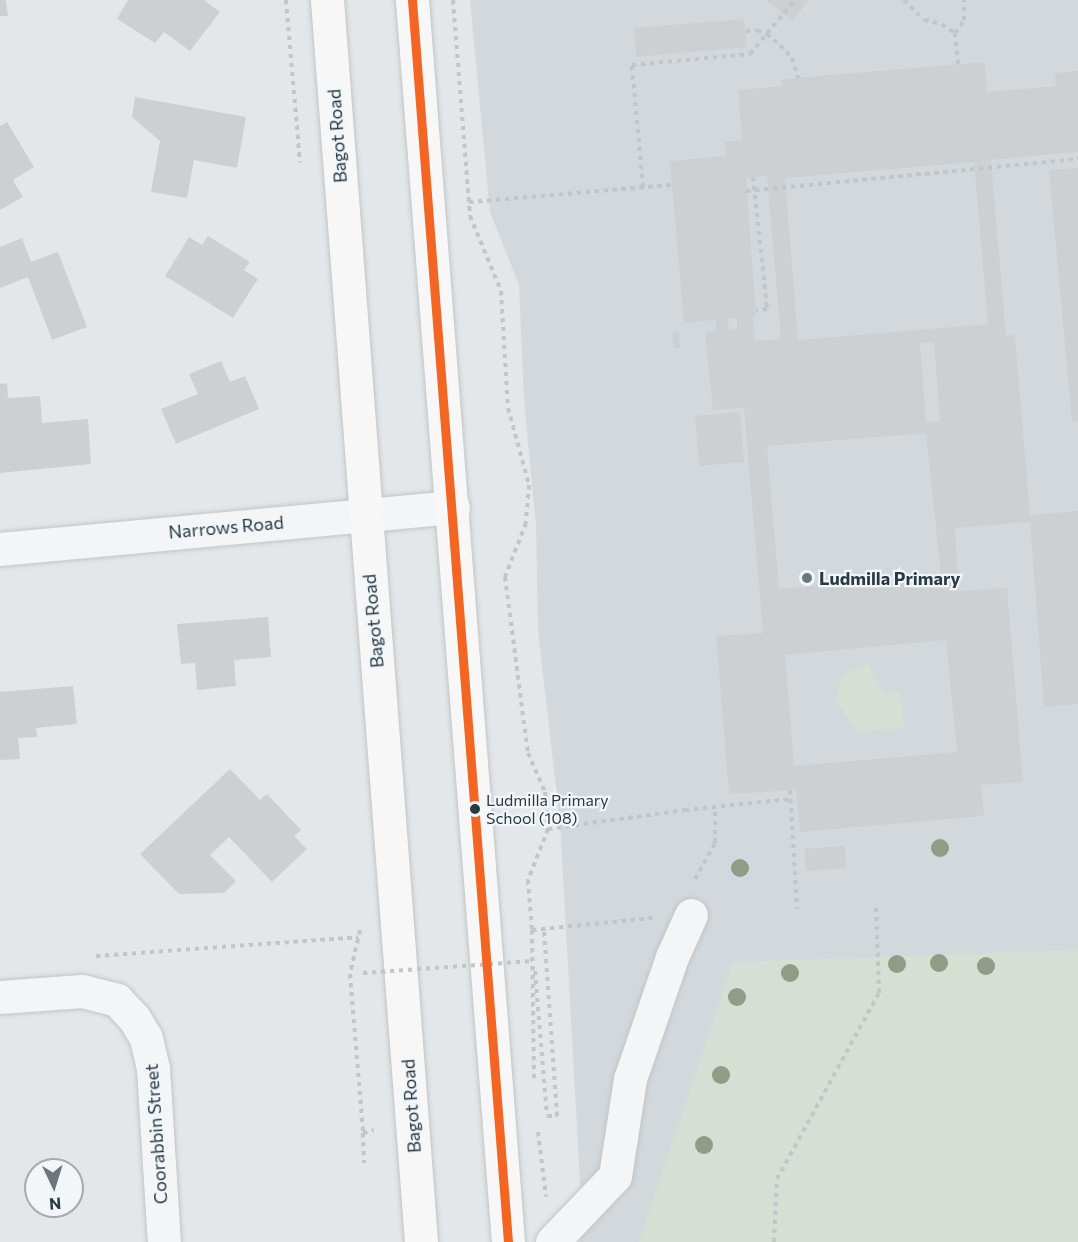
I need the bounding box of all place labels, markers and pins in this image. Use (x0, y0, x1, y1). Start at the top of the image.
place label: Ludmilla Primary (819, 567, 960, 589)
marker: Ludmilla Primary (800, 571, 814, 585)
place label: Ludmilla Primary School (108) (486, 790, 609, 828)
marker: Ludmilla Primary School (108) (469, 803, 481, 815)

